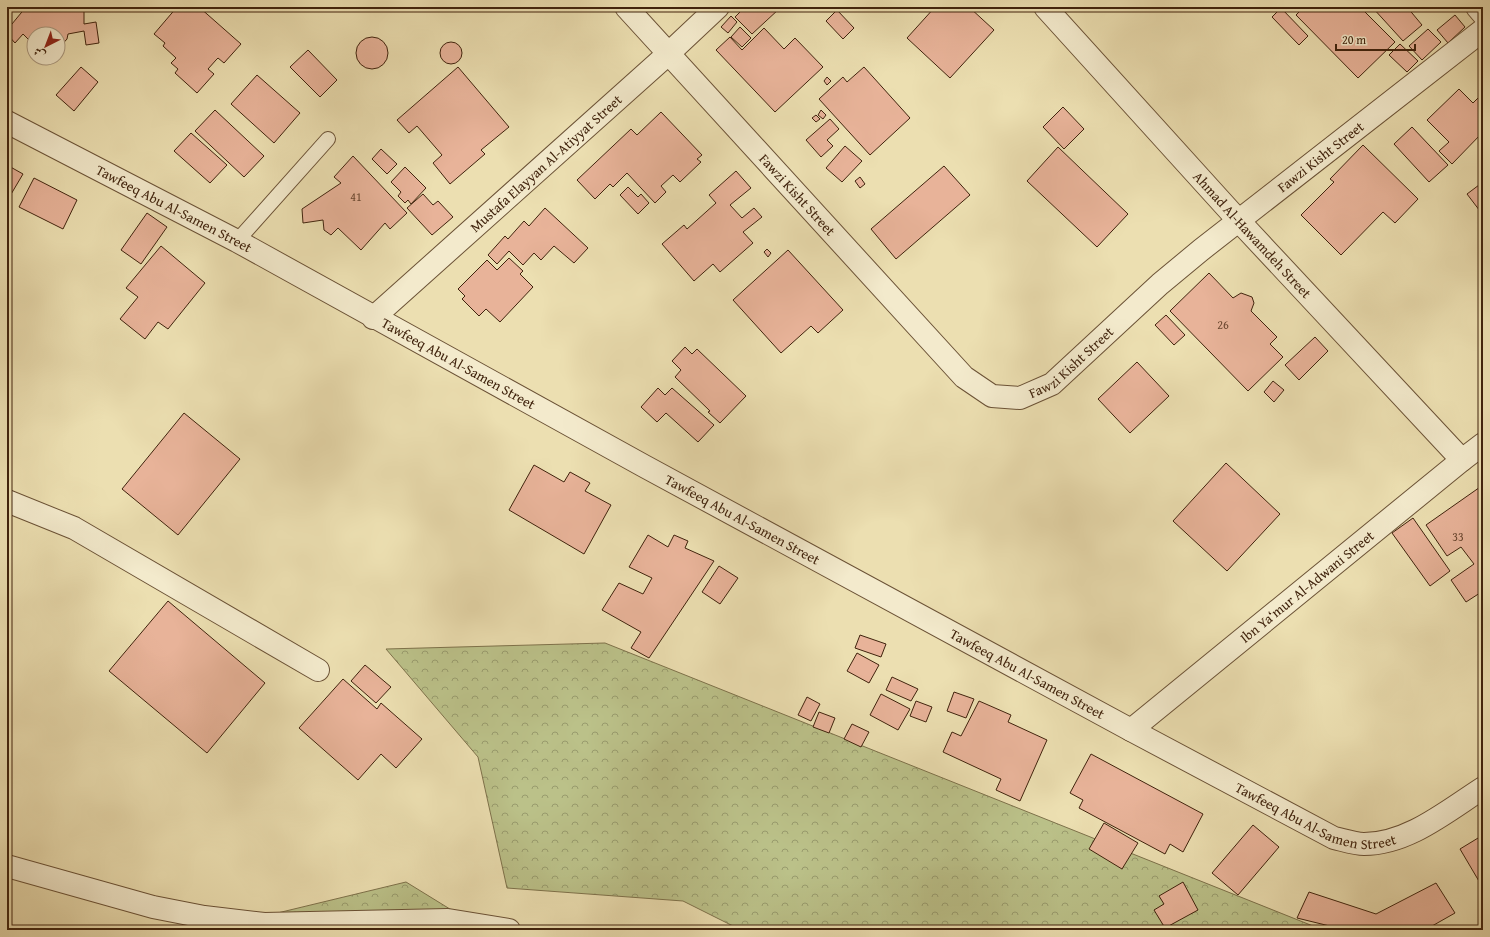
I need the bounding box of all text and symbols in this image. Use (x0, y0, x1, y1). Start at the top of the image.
north arrow (26, 26, 66, 66)
scale bar (1336, 26, 1415, 52)
text: 20 m (1342, 31, 1366, 48)
text: ش (30, 44, 49, 63)
street label: Mustafa Elayyan Al-Atiyyat Street (465, 90, 626, 237)
street label: Fawzi Kisht Street (1273, 117, 1368, 197)
street label: Fawzi Kisht Street (755, 149, 840, 240)
street label: Tawfeeq Abu Al-Samen Street (92, 160, 256, 257)
street label: Ahmad Al-Hawamdeh Street (1189, 167, 1316, 303)
house number: 41 (350, 188, 362, 205)
street label: Tawfeeq Abu Al-Samen Street (378, 313, 539, 414)
house number: 26 (1217, 316, 1229, 333)
street label: Fawzi Kisht Street (1026, 322, 1118, 403)
street label: Tawfeeq Abu Al-Samen Street (661, 469, 823, 570)
street label: Ibn Ya‘mur Al-Adwani Street (1236, 526, 1378, 647)
house number: 33 (1452, 528, 1464, 545)
street label: Tawfeeq Abu Al-Samen Street (946, 624, 1108, 724)
street label: Tawfeeq Abu Al-Samen Street (1232, 777, 1399, 854)

